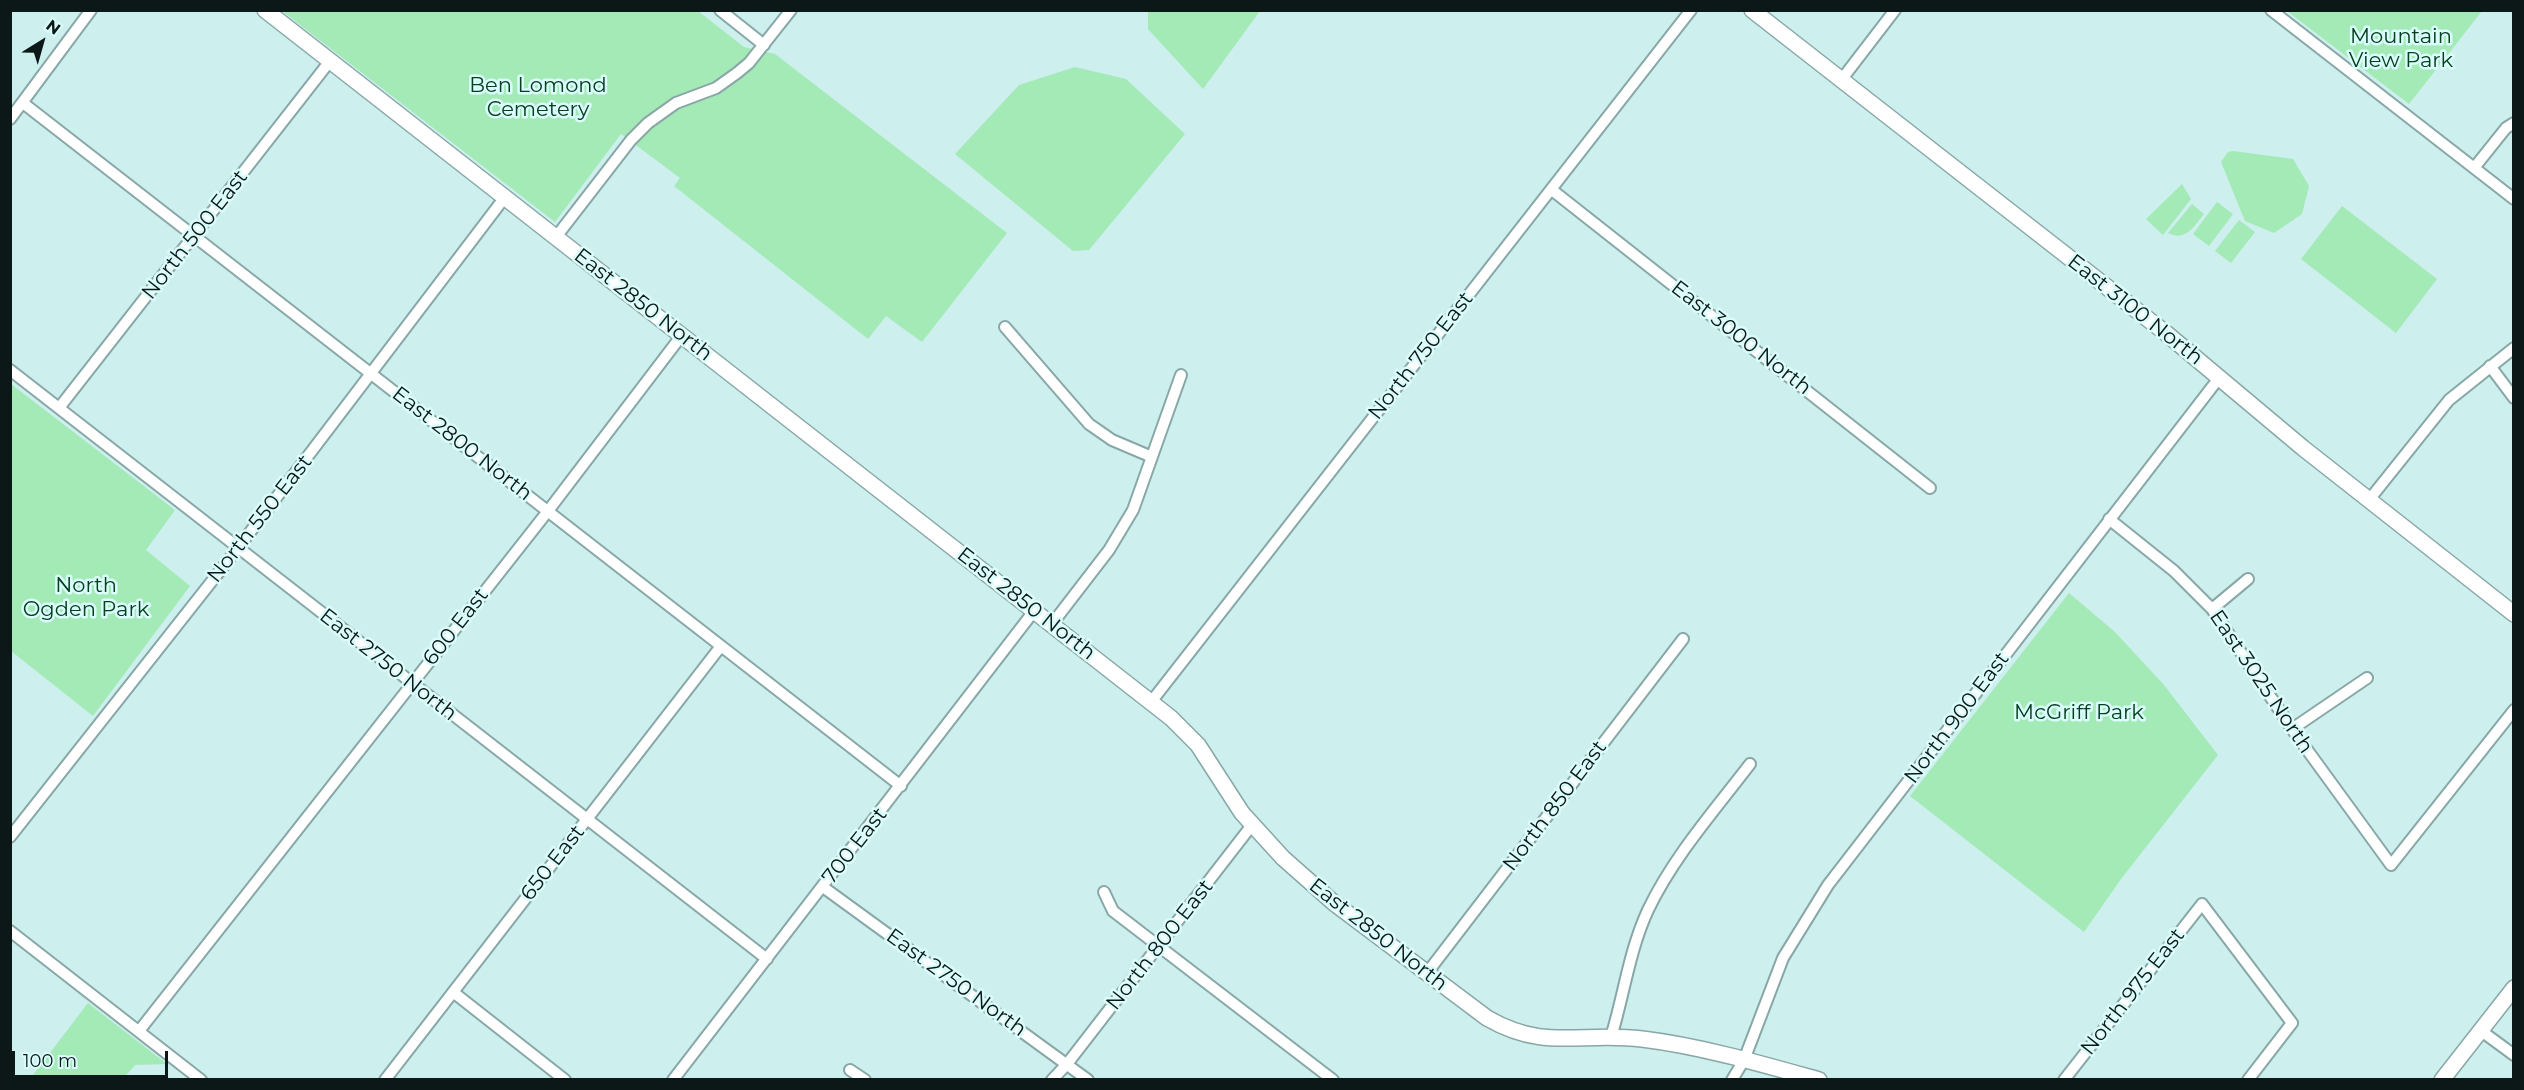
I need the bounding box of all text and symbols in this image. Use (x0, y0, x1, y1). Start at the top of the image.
north arrow (12, 12, 72, 72)
text: N (42, 16, 64, 39)
park label: Mountain View Park (2349, 24, 2453, 74)
park label: Ben Lomond Cemetery (469, 73, 607, 123)
street label: North 500 East (137, 165, 253, 305)
street label: East 2850 North (569, 243, 717, 367)
street label: East 3100 North (2062, 249, 2208, 371)
street label: East 3000 North (1666, 275, 1816, 401)
street label: North 750 East (1363, 287, 1479, 425)
street label: East 2800 North (387, 381, 537, 507)
street label: North 550 East (202, 450, 318, 588)
street label: East 2850 North (952, 542, 1100, 666)
park label: North Ogden Park (23, 573, 149, 623)
street label: 600 East (418, 583, 494, 671)
street label: East 2750 North (314, 604, 462, 726)
street label: East 3025 North (2204, 606, 2318, 758)
street label: North 900 East (1899, 647, 2015, 789)
park label: McGriff Park (2014, 700, 2144, 726)
street label: North 850 East (1498, 736, 1612, 876)
street label: 700 East (817, 803, 893, 889)
street label: 650 East (516, 820, 590, 906)
street label: East 2850 North (1304, 873, 1452, 997)
street label: North 800 East (1101, 875, 1219, 1015)
street label: North 975 East (2076, 923, 2190, 1061)
street label: East 2750 North (881, 924, 1031, 1042)
scale bar (15, 1039, 171, 1077)
text: 100 m (23, 1050, 77, 1072)

